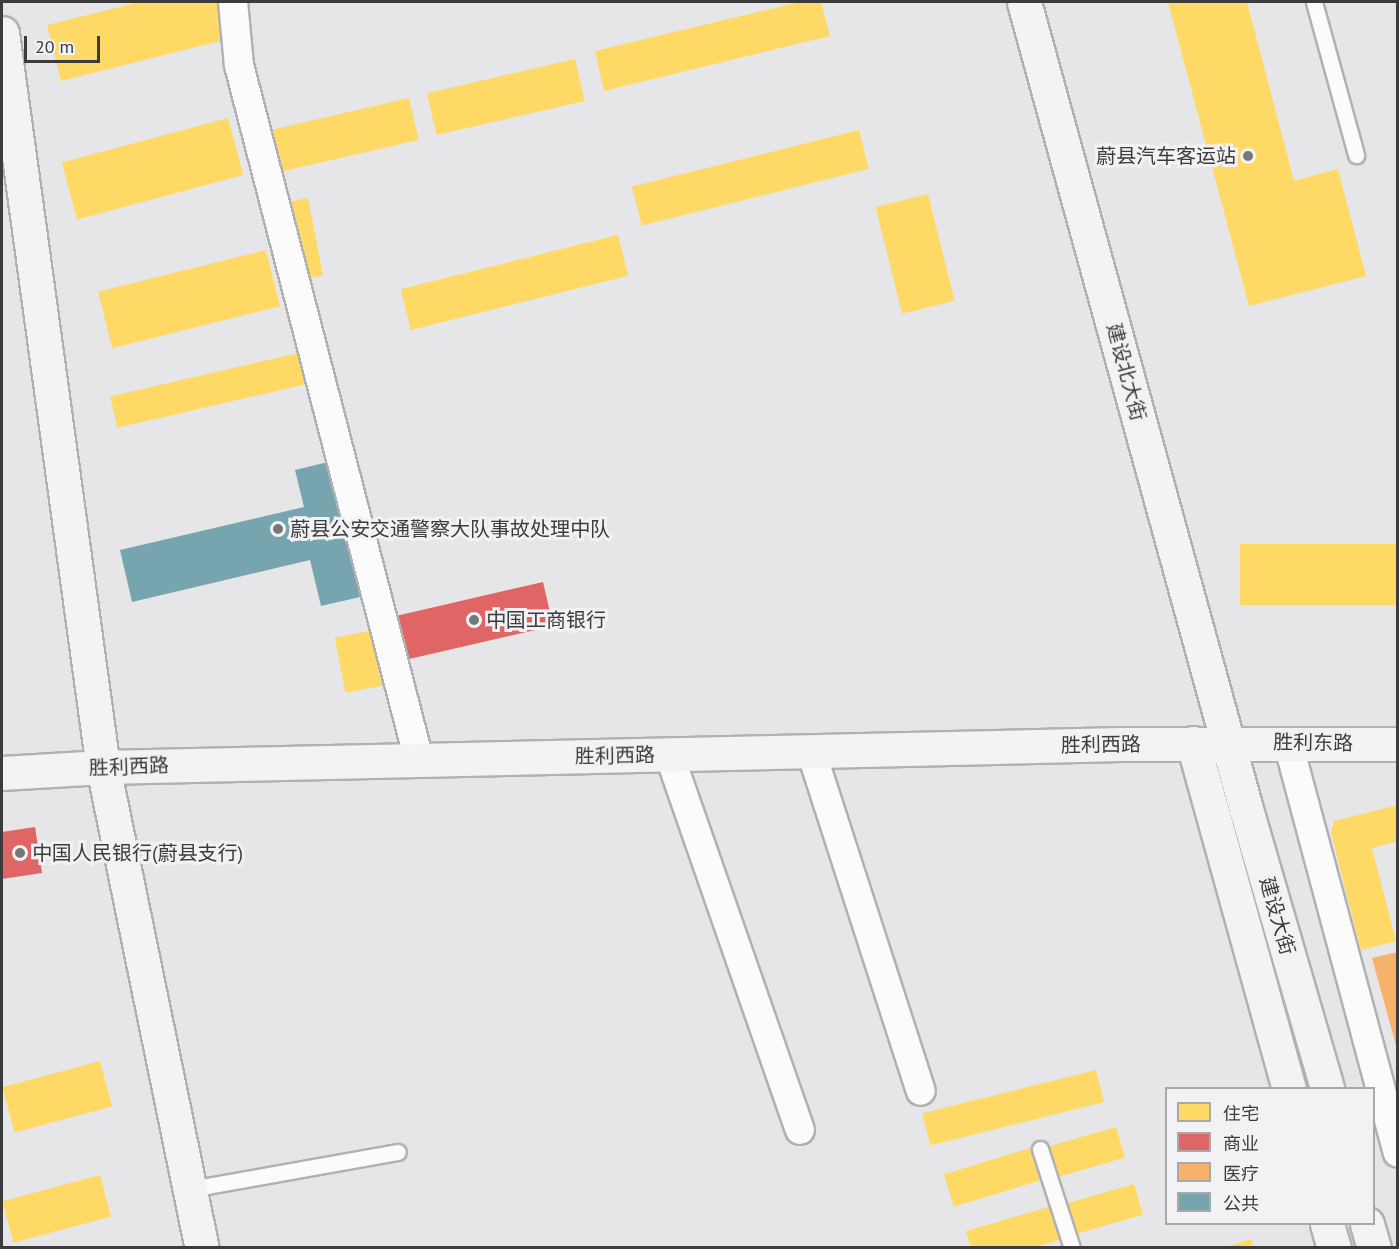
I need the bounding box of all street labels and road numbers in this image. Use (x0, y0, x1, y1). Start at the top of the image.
street label: 建设北大街 (1101, 321, 1151, 423)
street label: 胜利东路 (1273, 730, 1353, 756)
street label: 胜利西路 (1061, 732, 1141, 758)
street label: 胜利西路 (575, 743, 655, 769)
street label: 胜利西路 (89, 754, 169, 780)
street label: 建设大街 (1254, 874, 1300, 958)

